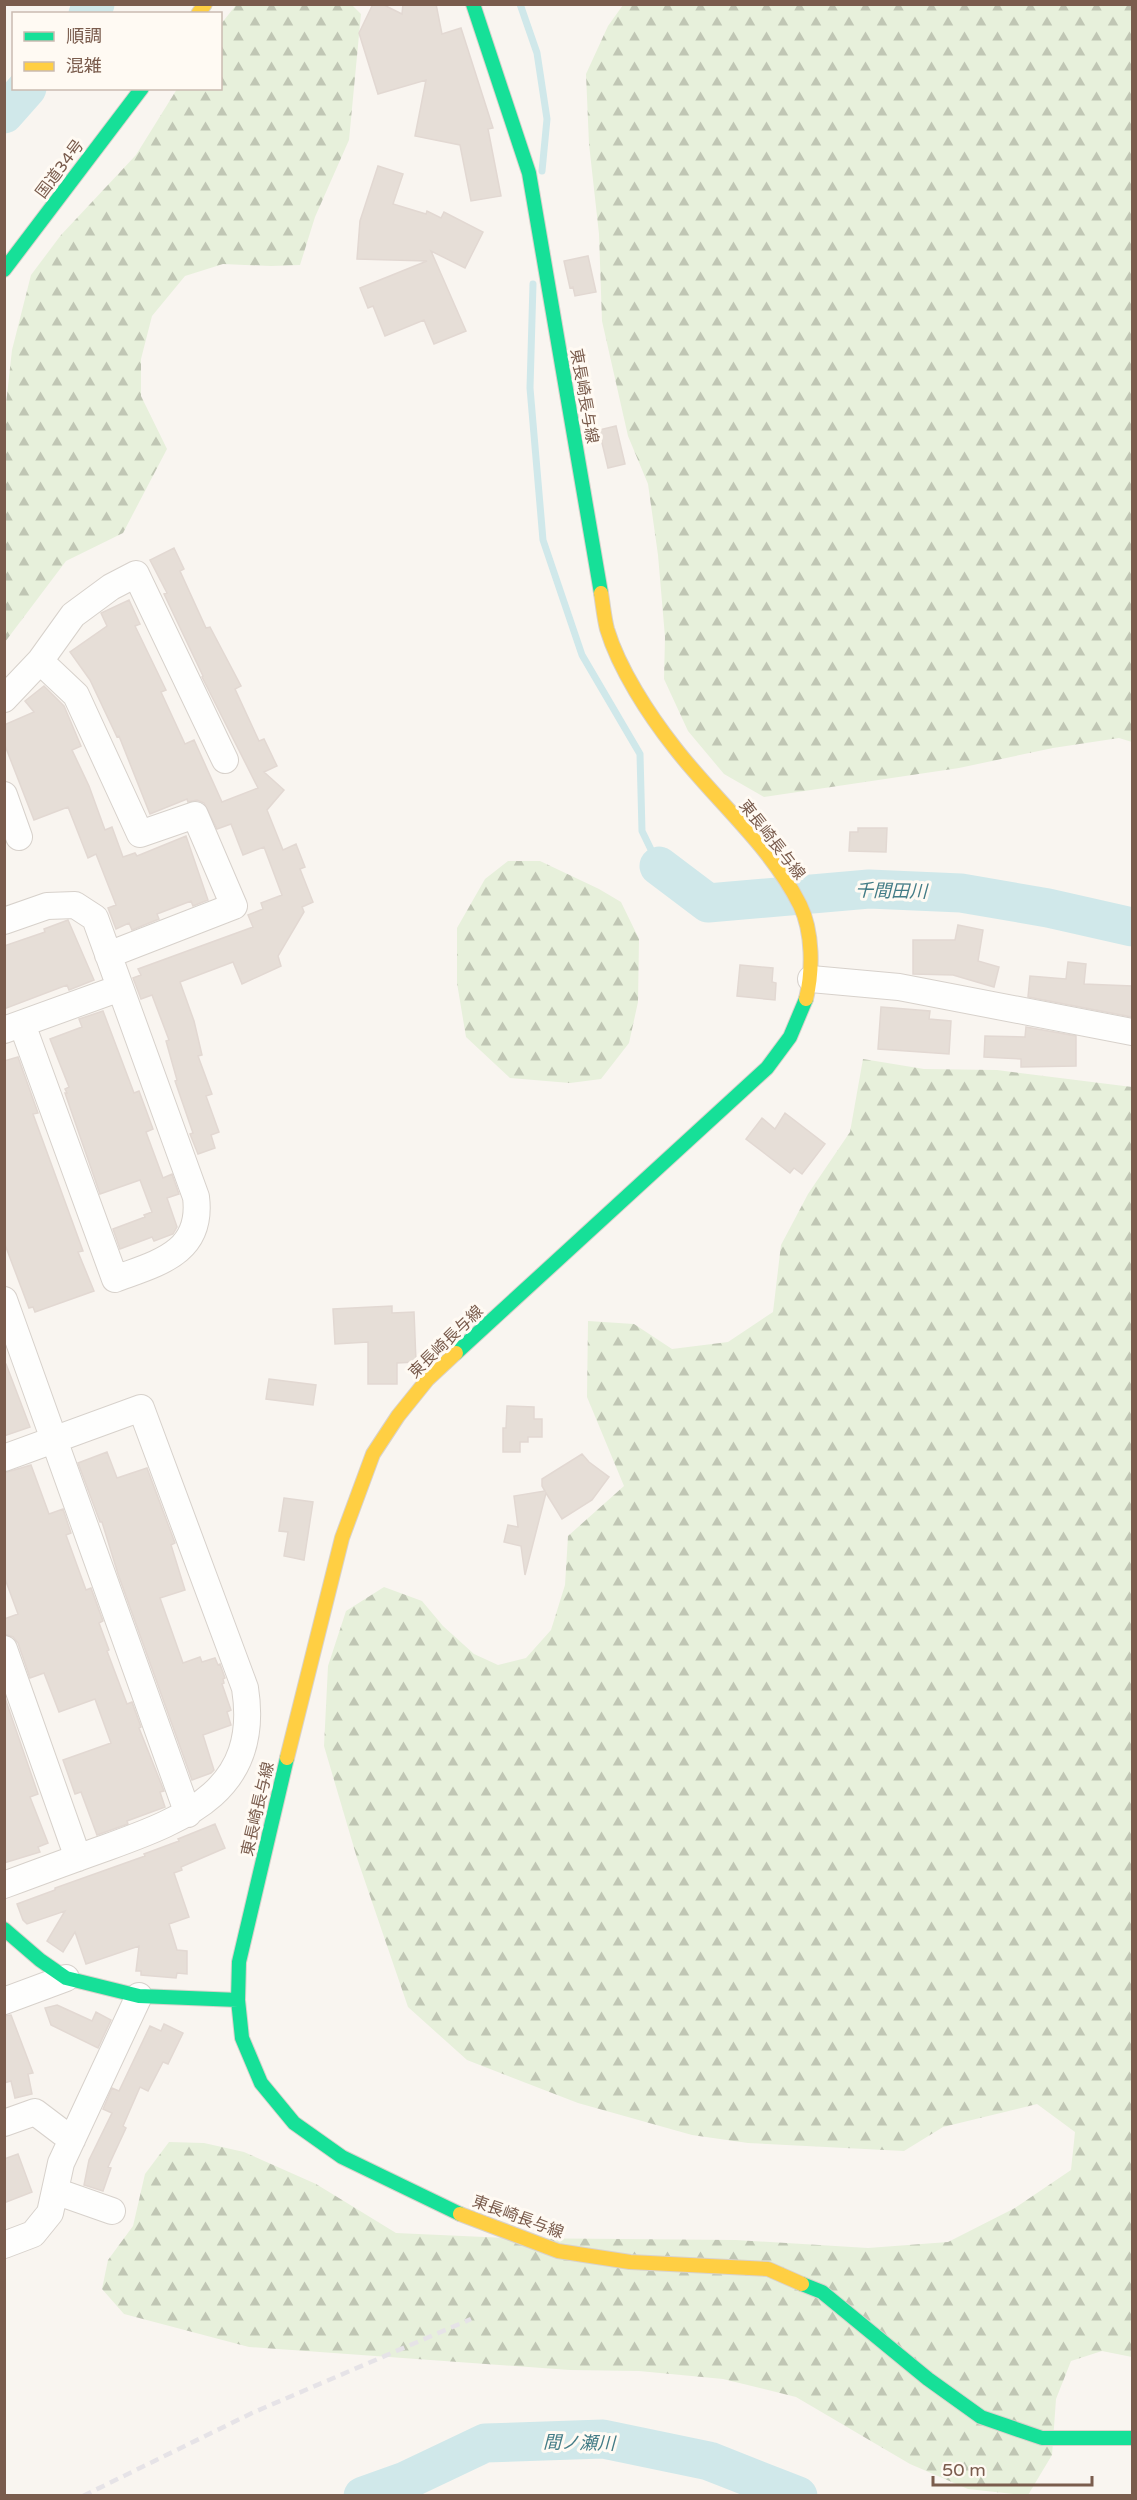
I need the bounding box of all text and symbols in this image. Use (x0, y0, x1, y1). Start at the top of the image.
legend (12, 12, 222, 90)
text: 順調 (66, 25, 102, 47)
text: 混雑 (66, 55, 102, 77)
street label: 国道34号 (32, 136, 88, 202)
street label: 東長崎長与線 (566, 347, 602, 445)
street label: 東長崎長与線 (735, 796, 809, 884)
water label: 千間田川 (855, 879, 929, 903)
street label: 東長崎長与線 (405, 1301, 487, 1383)
street label: 東長崎長与線 (237, 1760, 279, 1858)
street label: 東長崎長与線 (469, 2191, 567, 2243)
water label: 間ノ瀬川 (543, 2431, 617, 2455)
scale bar (933, 2449, 1092, 2487)
text: 50 m (942, 2459, 986, 2481)

